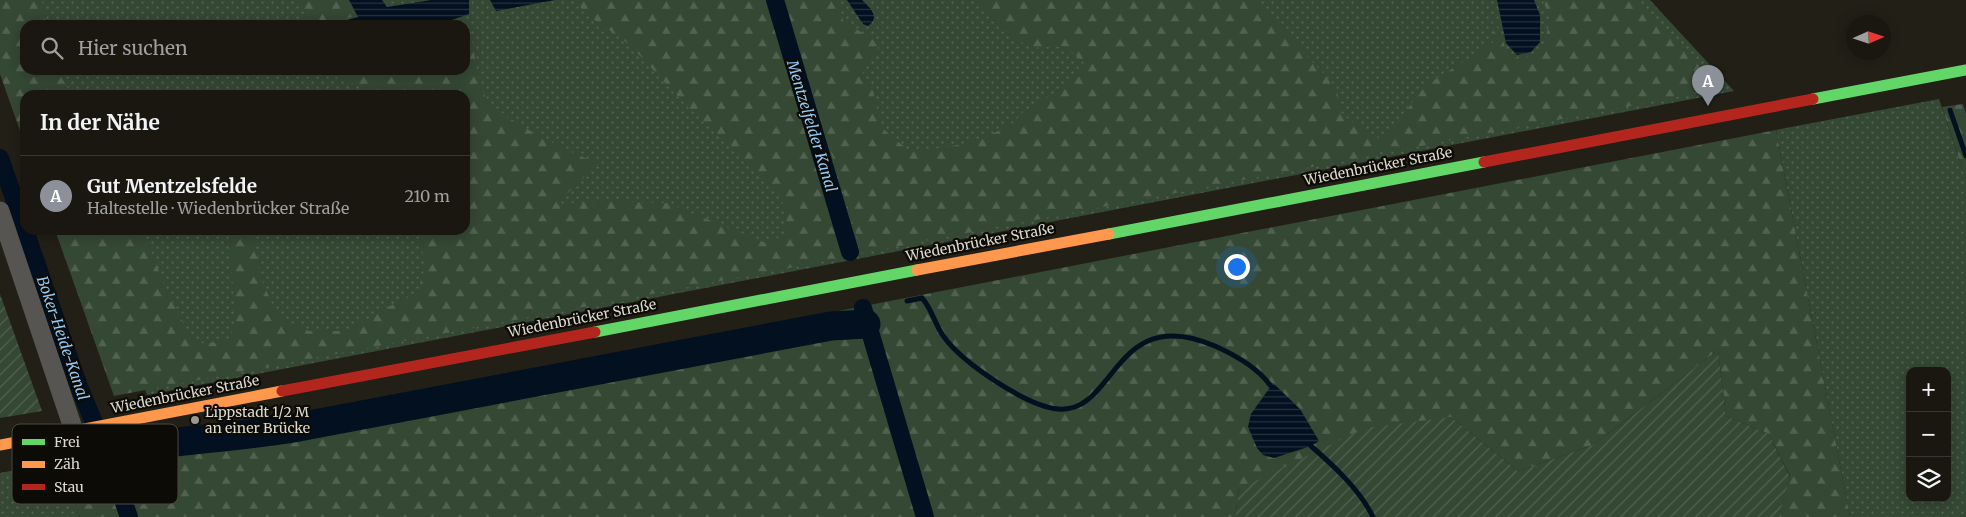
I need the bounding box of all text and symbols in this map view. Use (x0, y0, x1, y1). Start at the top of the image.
north arrow (1846, 15, 1891, 60)
search box (20, 20, 470, 75)
icon: search (38, 34, 66, 62)
text: Hier suchen (78, 36, 188, 60)
water label: Mentzelfelder Kanal (783, 57, 841, 194)
pin: A (1692, 65, 1724, 106)
text: In der Nähe (40, 109, 160, 136)
street label: Wiedenbrücker Straße (1301, 143, 1454, 189)
text: Gut Mentzelsfelde (87, 174, 257, 198)
text: A (50, 186, 62, 206)
text: 210 m (405, 186, 450, 206)
text: Haltestelle · Wiedenbrücker Straße (87, 198, 349, 218)
street label: Wiedenbrücker Straße (903, 219, 1056, 265)
your location (1224, 254, 1250, 280)
water label: Boker-Heide-Kanal (33, 273, 93, 403)
street label: Wiedenbrücker Straße (505, 295, 658, 341)
map controls (1906, 367, 1951, 502)
button: + (1906, 367, 1951, 412)
street label: Wiedenbrücker Straße (108, 371, 261, 417)
place label: Lippstadt 1/2 M an einer Brücke (205, 403, 310, 437)
button: − (1906, 412, 1951, 457)
marker: Lippstadt 1/2 M an einer Brücke (189, 414, 201, 426)
legend (12, 424, 178, 504)
text: Frei (54, 433, 80, 451)
text: Zäh (54, 455, 80, 473)
button: layers (1906, 457, 1951, 502)
text: Stau (54, 478, 84, 496)

